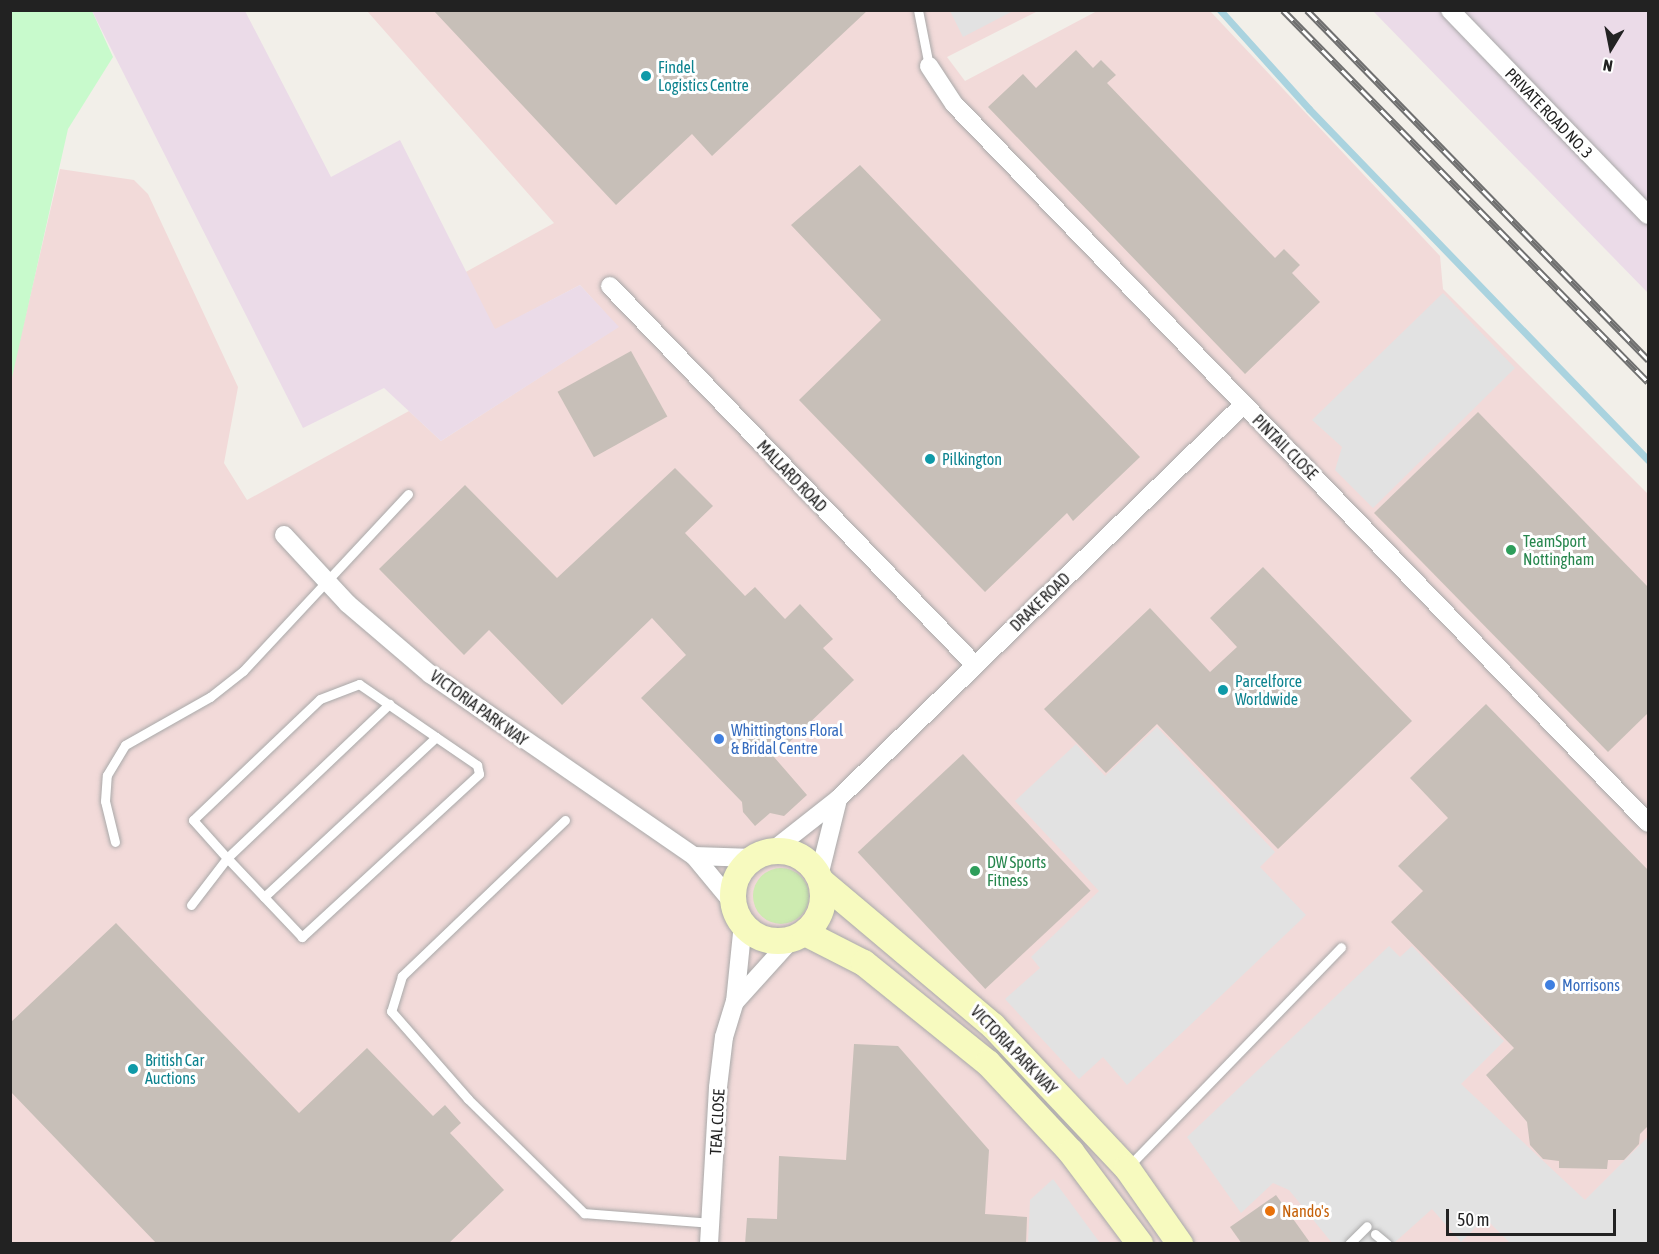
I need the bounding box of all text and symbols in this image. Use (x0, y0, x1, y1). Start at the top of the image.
north arrow (1581, 18, 1641, 78)
text: N (1602, 56, 1614, 75)
place label: Findel Logistics Centre (658, 57, 749, 95)
street label: PRIVATE ROAD NO. 3 (1501, 64, 1597, 162)
marker: Findel Logistics Centre (639, 69, 653, 83)
street label: PINTAIL CLOSE (1249, 411, 1321, 483)
street label: MALLARD ROAD (753, 436, 831, 516)
place label: Pilkington (942, 449, 1002, 469)
marker: Pilkington (923, 452, 937, 466)
place label: TeamSport Nottingham (1523, 531, 1594, 569)
marker: TeamSport Nottingham (1504, 543, 1518, 557)
street label: DRAKE ROAD (1006, 569, 1074, 635)
street label: VICTORIA PARK WAY (427, 666, 531, 750)
place label: Parcelforce Worldwide (1235, 671, 1302, 709)
marker: Parcelforce Worldwide (1216, 683, 1230, 697)
place label: Whittingtons Floral & Bridal Centre (731, 720, 843, 758)
marker: Whittingtons Floral & Bridal Centre (712, 732, 726, 746)
place label: DW Sports Fitness (987, 852, 1046, 890)
marker: DW Sports Fitness (968, 864, 982, 878)
place label: Morrisons (1562, 975, 1620, 995)
marker: Morrisons (1543, 978, 1557, 992)
street label: VICTORIA PARK WAY (967, 1002, 1061, 1098)
place label: British Car Auctions (145, 1050, 204, 1088)
marker: British Car Auctions (126, 1062, 140, 1076)
street label: TEAL CLOSE (706, 1089, 728, 1155)
scale bar (1449, 1197, 1618, 1235)
place label: Nando's (1282, 1201, 1329, 1221)
marker: Nando's (1263, 1204, 1277, 1218)
text: 50 m (1457, 1209, 1489, 1230)

